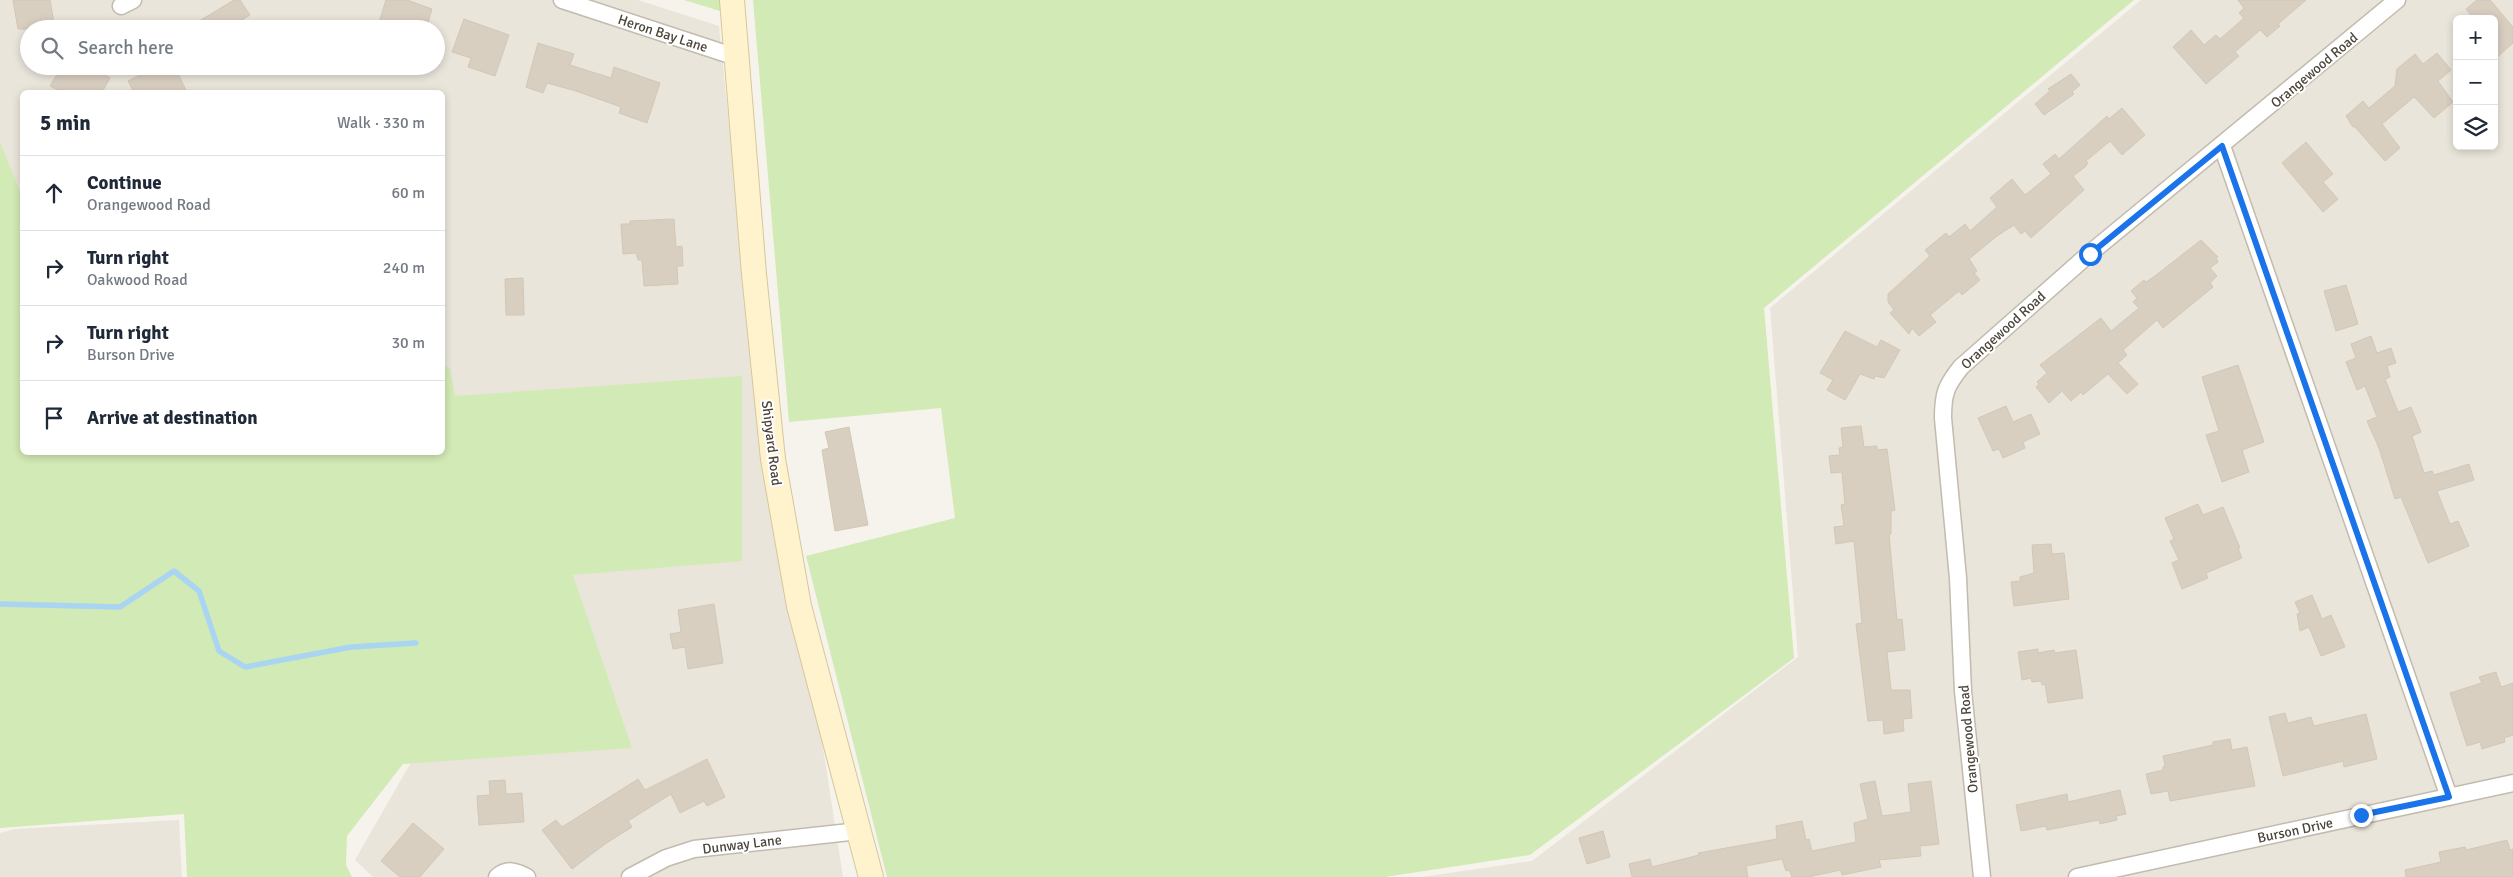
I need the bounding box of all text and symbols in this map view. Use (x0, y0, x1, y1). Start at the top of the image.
street label: Heron Bay Lane (616, 11, 710, 56)
map controls (2453, 15, 2498, 150)
button: + (2453, 15, 2498, 60)
search box (20, 20, 445, 75)
street label: Orangewood Road (2267, 29, 2361, 112)
icon: search (38, 34, 66, 62)
text: Search here (78, 36, 174, 60)
button: − (2453, 60, 2498, 105)
button: layers (2453, 105, 2498, 150)
text: 5 min (40, 110, 91, 136)
text: Walk · 330 m (337, 113, 425, 133)
text: Continue (87, 171, 162, 195)
icon: ahead (40, 179, 68, 207)
text: 60 m (391, 183, 425, 203)
text: Orangewood Road (87, 195, 211, 215)
route start (2079, 243, 2102, 266)
text: Turn right (87, 246, 169, 270)
icon: right (40, 254, 68, 282)
text: 240 m (383, 258, 425, 278)
text: Oakwood Road (87, 270, 188, 290)
street label: Orangewood Road (1957, 288, 2049, 373)
text: Turn right (87, 321, 169, 345)
icon: right (40, 329, 68, 357)
text: 30 m (391, 333, 425, 353)
text: Burson Drive (87, 345, 175, 365)
street label: Shipyard Road (758, 400, 785, 487)
icon: arrive (40, 404, 68, 432)
text: Arrive at destination (87, 406, 258, 430)
street label: Orangewood Road (1955, 684, 1982, 794)
route end (2350, 804, 2373, 827)
street label: Burson Drive (2256, 814, 2334, 847)
street label: Dunway Lane (702, 831, 783, 858)

